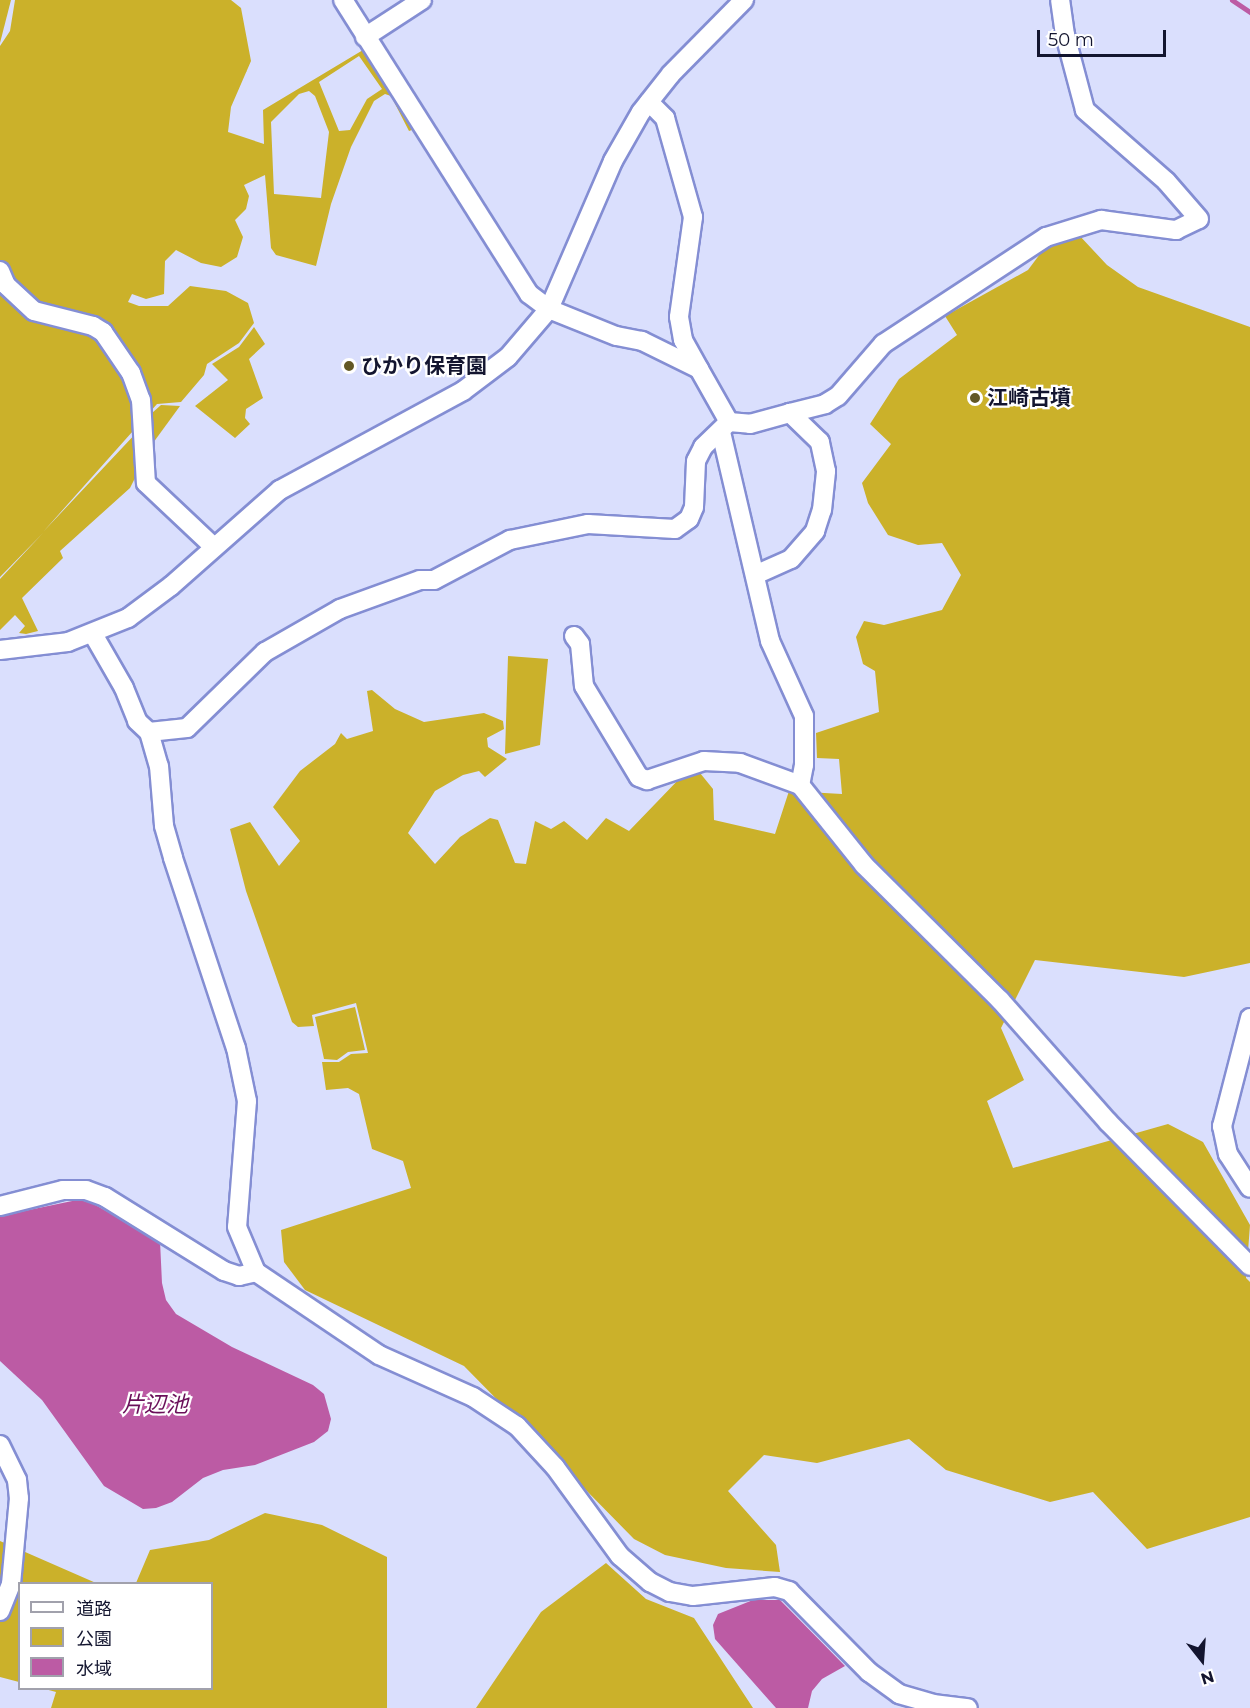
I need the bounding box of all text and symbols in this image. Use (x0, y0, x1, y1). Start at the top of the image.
scale bar (1040, 18, 1169, 56)
text: 50 m (1048, 29, 1094, 51)
place label: ひかり保育園 (361, 353, 487, 379)
marker: ひかり保育園 (342, 359, 356, 373)
place label: 江崎古墳 (987, 385, 1071, 411)
marker: 江崎古墳 (968, 391, 982, 405)
water label: 片辺池 (122, 1392, 188, 1418)
legend (18, 1582, 213, 1690)
text: 道路 (76, 1598, 112, 1620)
text: 公園 (76, 1628, 112, 1650)
north arrow (1172, 1630, 1232, 1690)
text: 水域 (76, 1658, 112, 1680)
text: N (1198, 1667, 1216, 1689)

